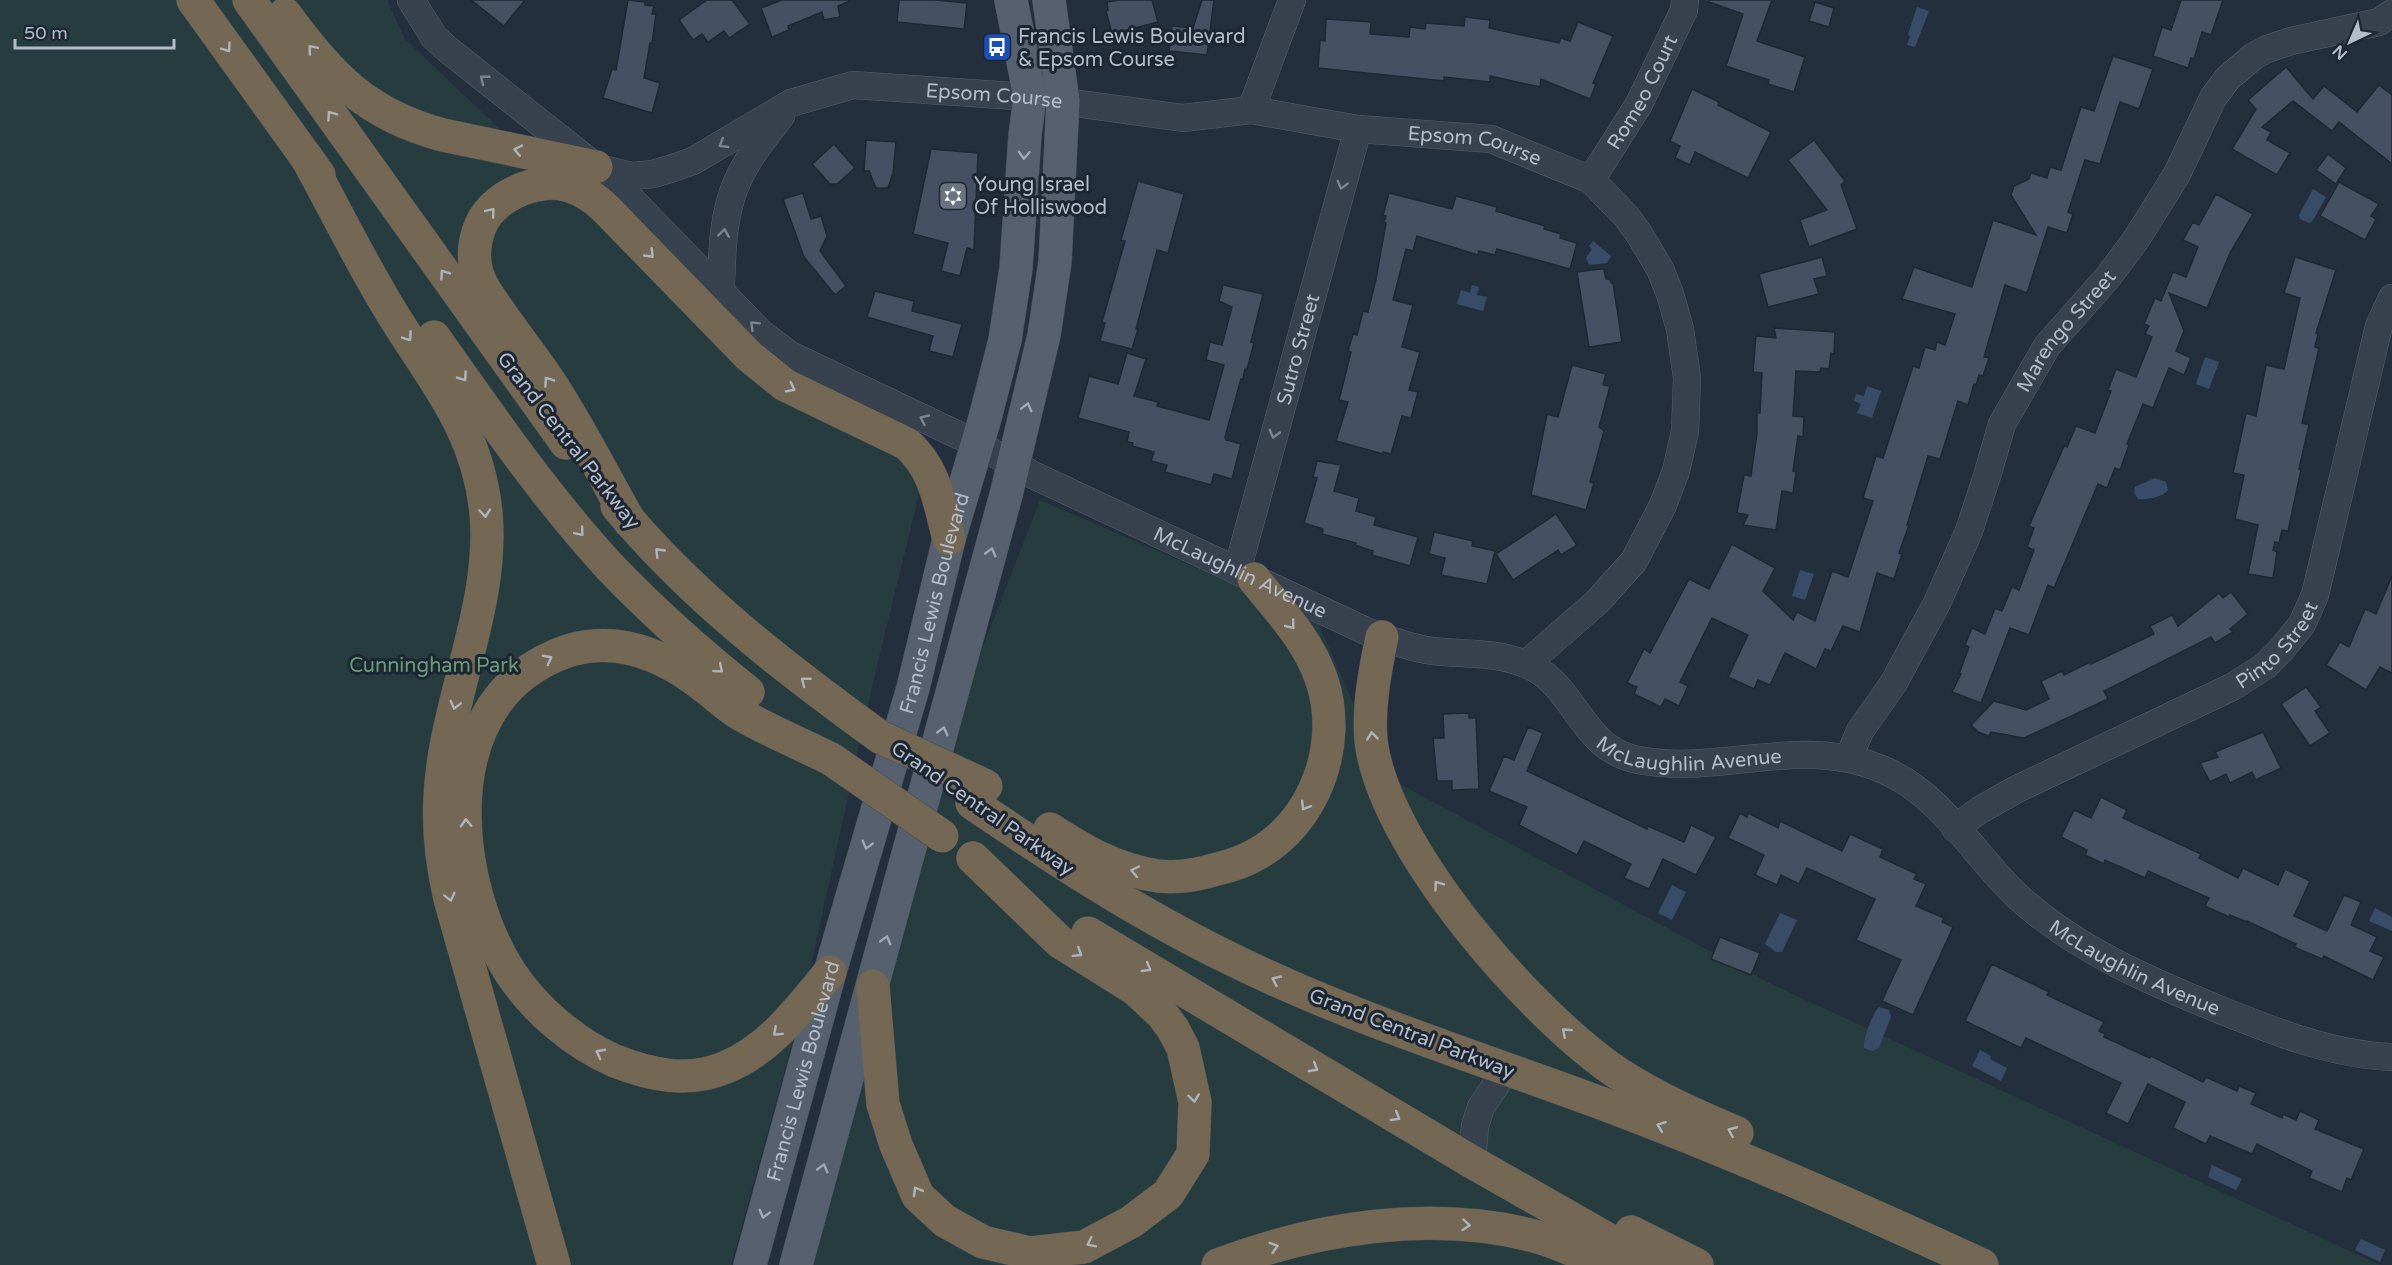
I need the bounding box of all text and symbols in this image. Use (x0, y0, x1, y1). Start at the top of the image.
scale bar (15, 12, 174, 50)
north arrow (2320, 12, 2380, 72)
text: 50 m (24, 22, 68, 44)
place label: Francis Lewis Boulevard & Epsom Course (1018, 25, 1246, 72)
bus stop icon: Francis Lewis Boulevard & Epsom Course (981, 31, 1013, 63)
street label: Romeo Court (1602, 31, 1683, 154)
text: N (2329, 40, 2352, 64)
one-way arrow (220, 41, 231, 52)
one-way arrow (309, 45, 320, 56)
one-way arrow (480, 76, 491, 87)
street label: Epsom Course (925, 79, 1064, 114)
one-way arrow (327, 111, 338, 122)
street label: Epsom Course (1407, 122, 1545, 171)
one-way arrow (719, 136, 729, 148)
one-way arrow (514, 144, 524, 157)
one-way arrow (1018, 151, 1031, 160)
place label: Young Israel Of Holliswood (974, 173, 1107, 220)
synagogue icon: Young Israel Of Holliswood (937, 180, 969, 212)
one-way arrow (1337, 180, 1349, 190)
one-way arrow (483, 208, 494, 219)
one-way arrow (717, 228, 730, 238)
one-way arrow (643, 248, 654, 258)
street label: Marengo Street (2012, 266, 2122, 397)
one-way arrow (440, 270, 451, 281)
street label: Sutro Street (1272, 291, 1325, 408)
one-way arrow (750, 322, 761, 333)
one-way arrow (401, 331, 412, 342)
street label: Grand Central Parkway (492, 347, 645, 534)
one-way arrow (456, 371, 467, 382)
one-way arrow (544, 376, 555, 387)
one-way arrow (785, 380, 796, 392)
one-way arrow (1020, 402, 1032, 413)
one-way arrow (919, 414, 930, 426)
one-way arrow (1269, 428, 1281, 439)
street label: Francis Lewis Boulevard (895, 490, 975, 717)
one-way arrow (478, 509, 491, 518)
street label: McLaughlin Avenue (1150, 522, 1330, 624)
one-way arrow (573, 526, 584, 537)
one-way arrow (984, 547, 997, 557)
one-way arrow (655, 549, 666, 559)
street label: Pinto Street (2232, 598, 2324, 694)
one-way arrow (1283, 618, 1294, 629)
park label: Cunningham Park (349, 654, 519, 678)
one-way arrow (541, 655, 552, 666)
one-way arrow (712, 662, 723, 673)
one-way arrow (801, 677, 812, 688)
one-way arrow (449, 699, 462, 709)
one-way arrow (935, 726, 948, 736)
street label: McLaughlin Avenue (1591, 731, 1783, 777)
one-way arrow (1366, 732, 1379, 741)
street label: Grand Central Parkway (886, 737, 1079, 881)
one-way arrow (1302, 799, 1313, 810)
one-way arrow (459, 819, 472, 828)
one-way arrow (862, 839, 874, 850)
one-way arrow (1130, 865, 1140, 878)
one-way arrow (1434, 881, 1445, 892)
one-way arrow (442, 892, 455, 902)
street label: McLaughlin Avenue (2044, 915, 2223, 1021)
one-way arrow (878, 935, 891, 945)
one-way arrow (1072, 946, 1083, 957)
street label: Francis Lewis Boulevard (762, 958, 846, 1184)
one-way arrow (1141, 961, 1151, 972)
one-way arrow (1271, 975, 1282, 987)
street label: Grand Central Parkway (1306, 984, 1518, 1084)
one-way arrow (774, 1025, 784, 1036)
one-way arrow (1562, 1028, 1572, 1039)
one-way arrow (595, 1049, 606, 1060)
one-way arrow (1308, 1061, 1318, 1072)
one-way arrow (1187, 1093, 1199, 1103)
one-way arrow (1390, 1109, 1400, 1121)
one-way arrow (1656, 1121, 1666, 1134)
one-way arrow (1727, 1126, 1738, 1138)
one-way arrow (816, 1163, 828, 1174)
one-way arrow (913, 1187, 925, 1197)
one-way arrow (759, 1209, 771, 1219)
one-way arrow (1462, 1218, 1471, 1231)
one-way arrow (1086, 1235, 1097, 1247)
one-way arrow (1268, 1241, 1278, 1254)

